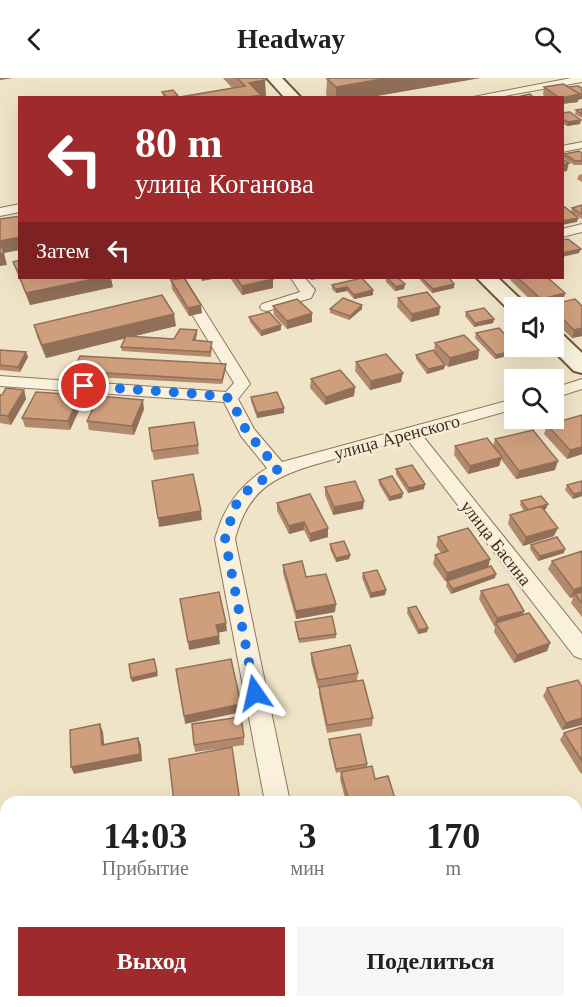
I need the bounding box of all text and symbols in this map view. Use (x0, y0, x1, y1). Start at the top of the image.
icon: back (18, 23, 51, 56)
icon: search (531, 23, 564, 56)
text: Headway (237, 24, 345, 54)
icon: left (36, 120, 114, 198)
text: 80 m (135, 120, 223, 166)
text: улица Коганова (135, 169, 314, 199)
icon: left (102, 234, 135, 267)
text: Затем (36, 238, 90, 263)
map controls (504, 297, 564, 429)
button: sound (504, 297, 564, 357)
pin (58, 360, 109, 411)
icon: arrive (67, 369, 100, 402)
button: search (504, 369, 564, 429)
street label: улица Аренского (332, 411, 462, 463)
street label: улица Басина (457, 496, 535, 590)
position arrow (223, 661, 287, 725)
text: 14:03 (103, 816, 187, 856)
text: 3 (299, 816, 317, 856)
text: 170 (426, 816, 480, 856)
text: Прибытие (102, 857, 189, 879)
text: мин (291, 857, 325, 879)
text: m (445, 857, 461, 879)
button: Выход (18, 927, 285, 996)
button: Поделиться (297, 927, 564, 996)

